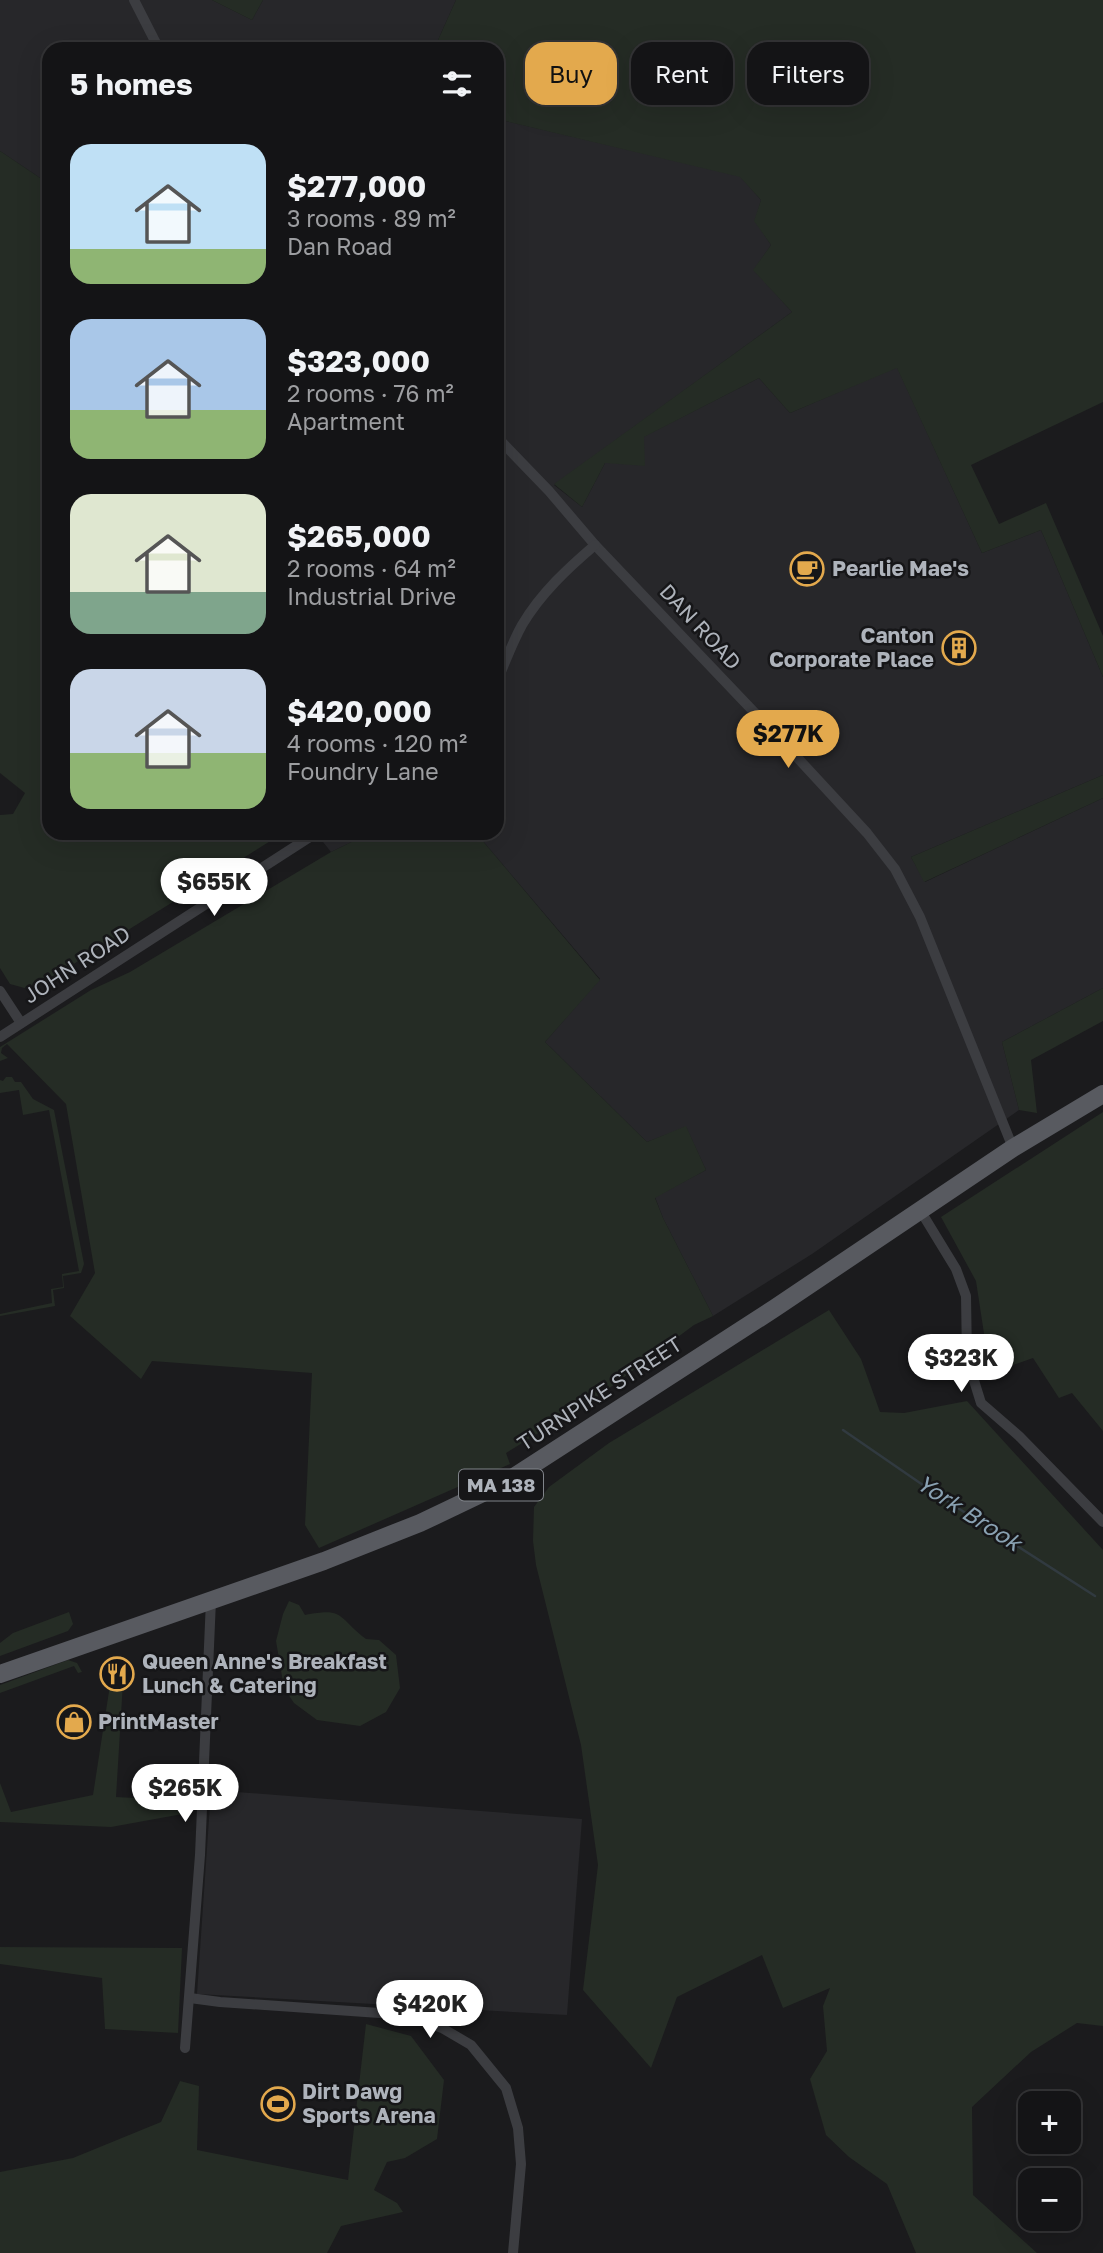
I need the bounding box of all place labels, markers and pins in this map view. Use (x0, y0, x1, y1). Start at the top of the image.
cafe icon: Pearlie Mae's (788, 550, 826, 588)
place label: Pearlie Mae's (832, 555, 969, 581)
place label: Canton Corporate Place (769, 622, 934, 672)
building icon: Canton Corporate Place (940, 629, 978, 667)
pin: $277K (739, 710, 837, 770)
pin: $655K (165, 858, 263, 918)
pin: $323K (912, 1334, 1010, 1394)
place label: Queen Anne's Breakfast Lunch & Catering (142, 1648, 387, 1698)
restaurant icon: Queen Anne's Breakfast Lunch & Catering (98, 1655, 136, 1693)
shop icon: PrintMaster (55, 1703, 93, 1741)
place label: PrintMaster (98, 1708, 219, 1734)
pin: $265K (136, 1764, 234, 1824)
pin: $420K (381, 1980, 479, 2040)
place label: Dirt Dawg Sports Arena (302, 2078, 436, 2128)
sports icon: Dirt Dawg Sports Arena (259, 2085, 297, 2123)

